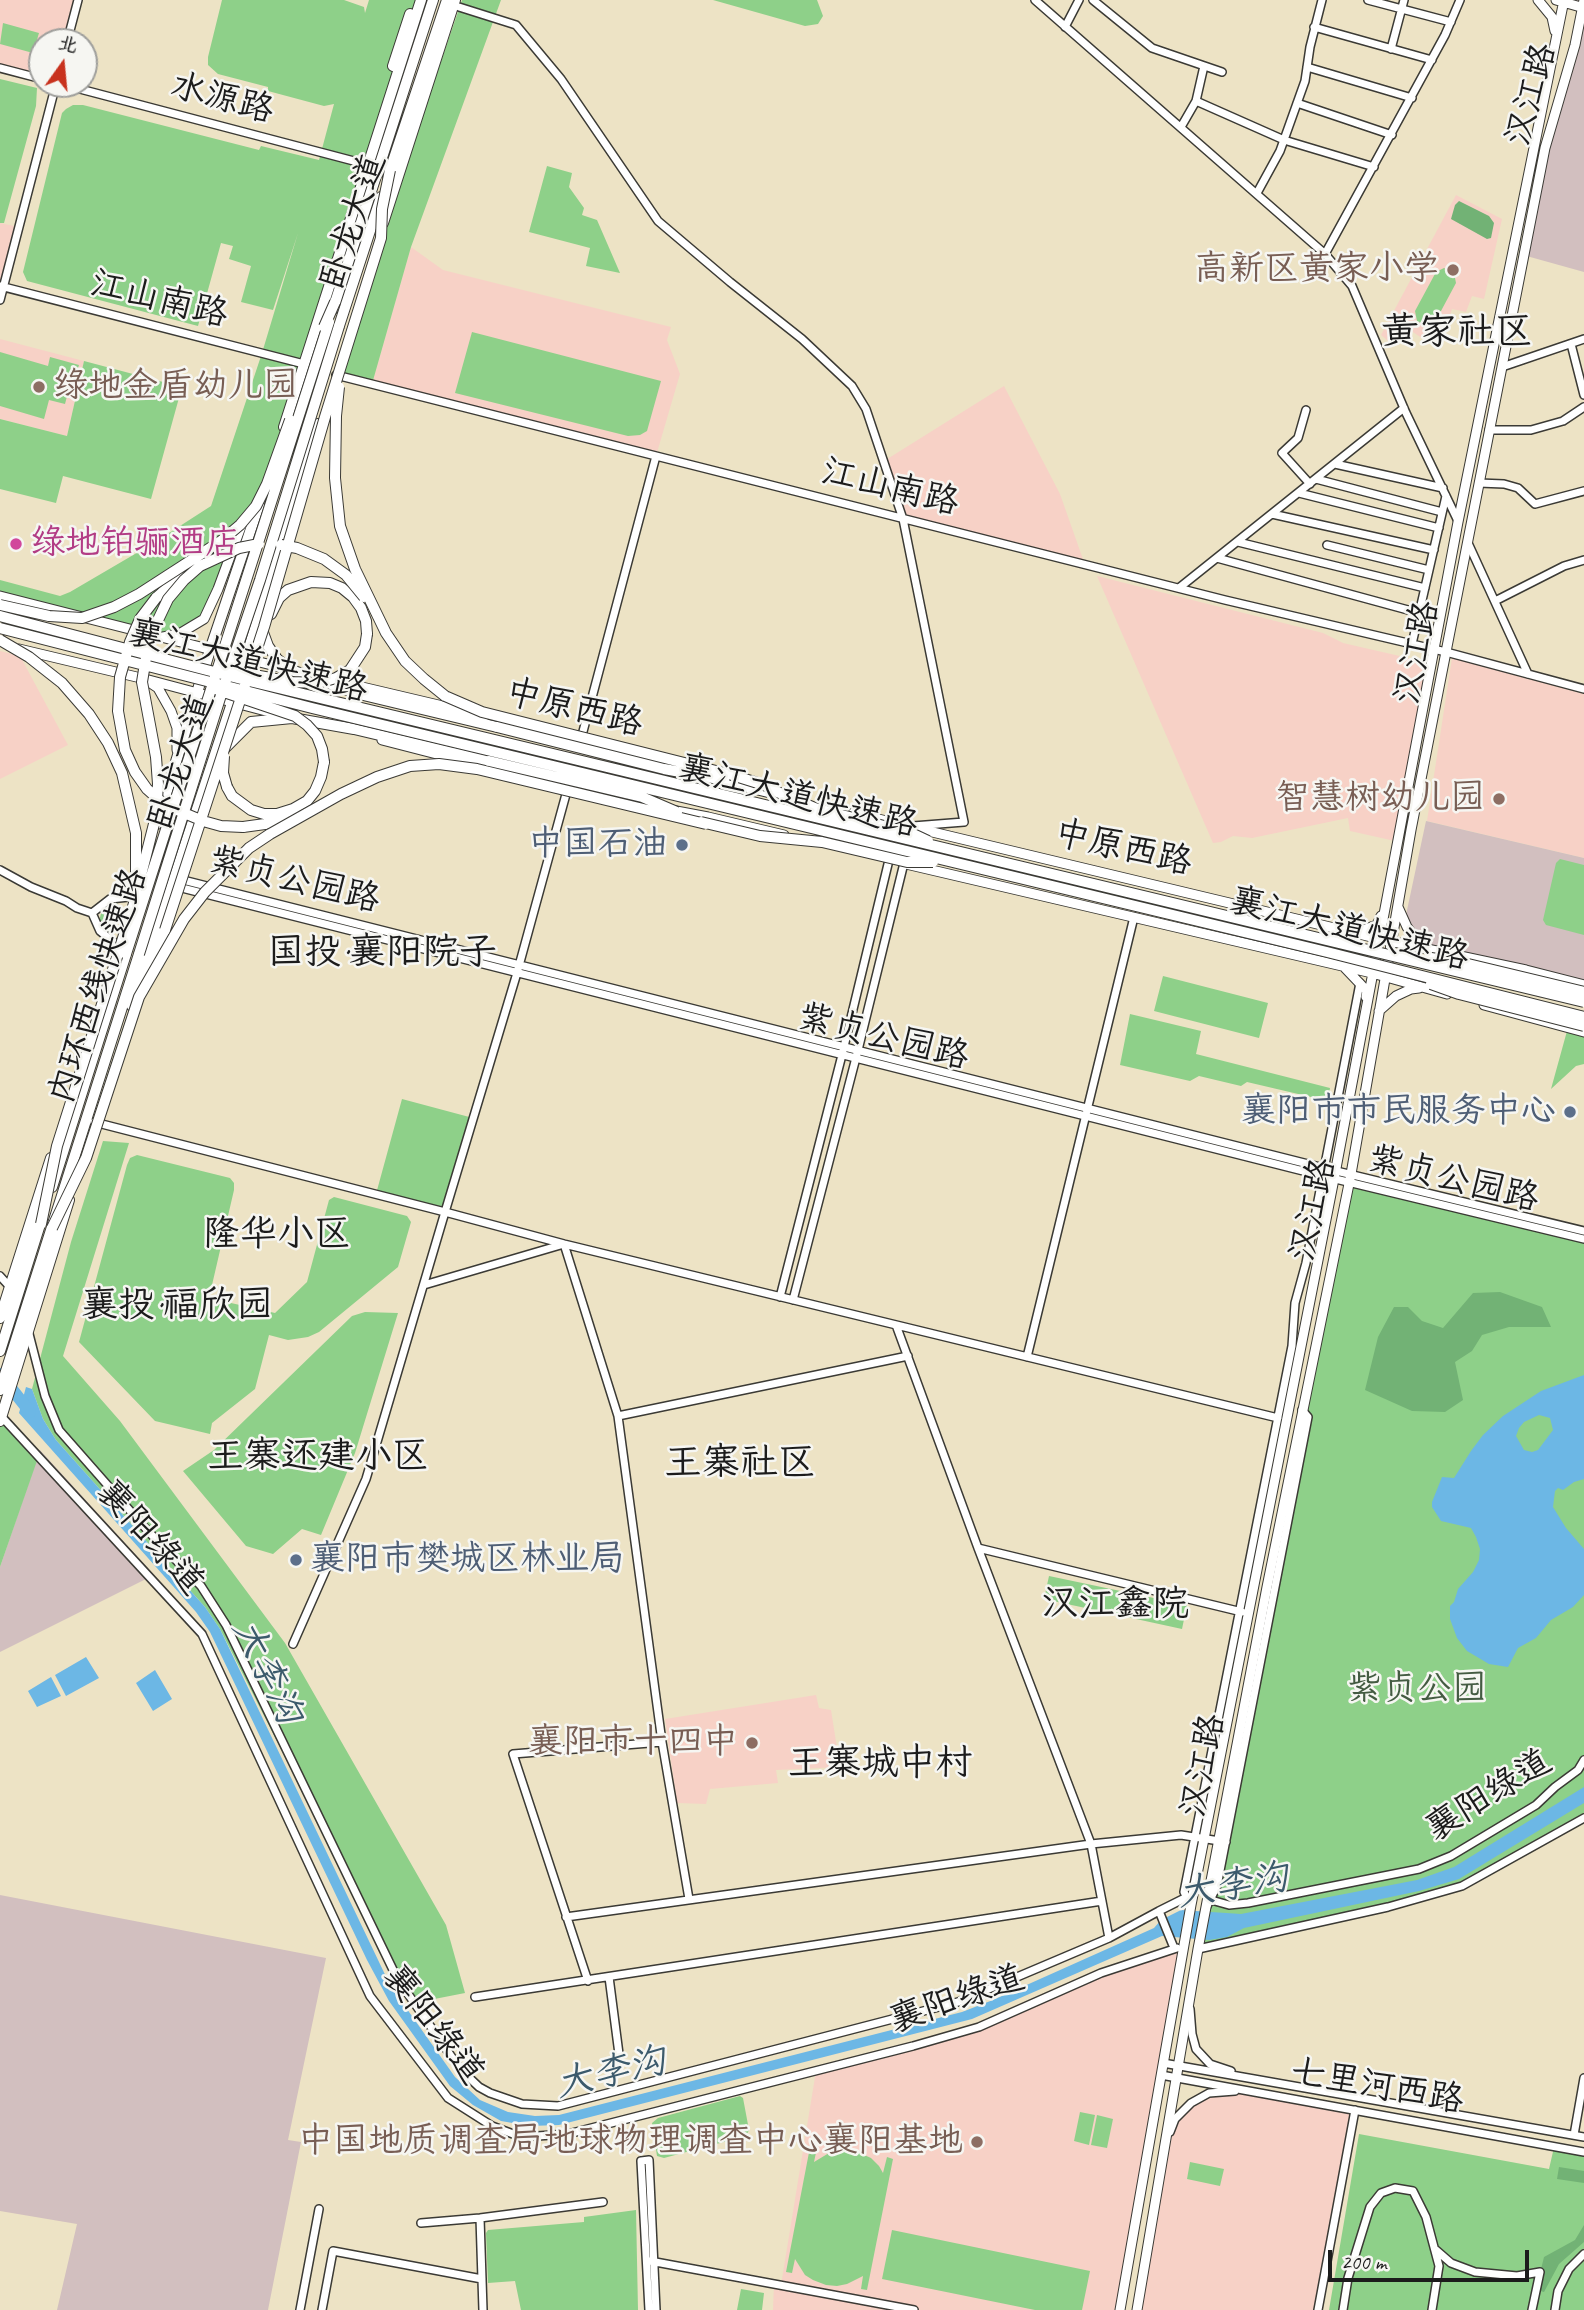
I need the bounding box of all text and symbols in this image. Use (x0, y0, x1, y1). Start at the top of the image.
north arrow (28, 28, 98, 98)
text: 北 (56, 31, 80, 59)
street label: 汉江路 (1498, 39, 1566, 151)
street label: 水源路 (166, 65, 278, 133)
street label: 卧龙大道 (312, 149, 396, 295)
place label: 高新区黄家小学 (1194, 249, 1439, 291)
marker: 高新区黄家小学 (1445, 262, 1461, 278)
street label: 江山南路 (86, 263, 232, 337)
district label: 黄家社区 (1381, 310, 1533, 356)
place label: 绿地金盾幼儿园 (53, 366, 298, 408)
marker: 绿地金盾幼儿园 (31, 379, 47, 395)
street label: 江山南路 (817, 451, 963, 525)
place label: 绿地铂骊酒店 (30, 523, 240, 565)
marker: 绿地铂骊酒店 (8, 536, 24, 552)
street label: 汉江路 (1387, 597, 1449, 709)
street label: 襄江大道快速路 (124, 612, 372, 712)
street label: 中原西路 (501, 672, 647, 746)
street label: 卧龙大道 (140, 689, 224, 835)
street label: 襄江大道快速路 (674, 747, 922, 847)
place label: 智慧树幼儿园 (1275, 778, 1485, 820)
marker: 智慧树幼儿园 (1491, 791, 1507, 807)
street label: 中原西路 (1050, 813, 1196, 885)
place label: 中国石油 (528, 824, 668, 866)
marker: 中国石油 (674, 837, 690, 853)
street label: 紫贞公园路 (204, 839, 384, 923)
street label: 内环西线快速路 (41, 863, 157, 1109)
street label: 襄江大道快速路 (1225, 880, 1473, 980)
district label: 国投·襄阳院子 (268, 931, 496, 975)
street label: 紫贞公园路 (793, 996, 973, 1080)
place label: 襄阳市市民服务中心 (1241, 1091, 1556, 1133)
marker: 襄阳市市民服务中心 (1562, 1104, 1578, 1120)
street label: 紫贞公园路 (1363, 1138, 1543, 1222)
street label: 汉江路 (1283, 1154, 1345, 1266)
district label: 隆华小区 (203, 1213, 351, 1257)
district label: 襄投·福欣园 (81, 1284, 273, 1328)
district label: 王寨还建小区 (207, 1435, 429, 1479)
district label: 王寨社区 (664, 1441, 816, 1487)
street label: 襄阳绿道 (88, 1472, 212, 1604)
place label: 襄阳市樊城区林业局 (310, 1539, 625, 1581)
marker: 襄阳市樊城区林业局 (288, 1552, 304, 1568)
district label: 汉江鑫院 (1041, 1583, 1189, 1627)
water label: 大李沟 (222, 1612, 310, 1732)
park label: 紫贞公园 (1347, 1669, 1487, 1711)
street label: 汉江路 (1173, 1710, 1235, 1822)
place label: 襄阳市十四中 (528, 1722, 738, 1764)
marker: 襄阳市十四中 (744, 1735, 760, 1751)
street label: 襄阳绿道 (1419, 1741, 1559, 1851)
district label: 王寨城中村 (788, 1742, 972, 1786)
water label: 大李沟 (1175, 1856, 1291, 1918)
street label: 襄阳绿道 (373, 1957, 493, 2093)
street label: 襄阳绿道 (884, 1957, 1030, 2043)
water label: 大李沟 (552, 2040, 670, 2108)
street label: 七里河西路 (1287, 2051, 1467, 2123)
place label: 中国地质调查局地球物理调查中心襄阳基地 (298, 2121, 963, 2163)
marker: 中国地质调查局地球物理调查中心襄阳基地 (969, 2134, 985, 2150)
scale bar (1332, 2236, 1533, 2280)
text: 200 m (1341, 2249, 1386, 2275)

